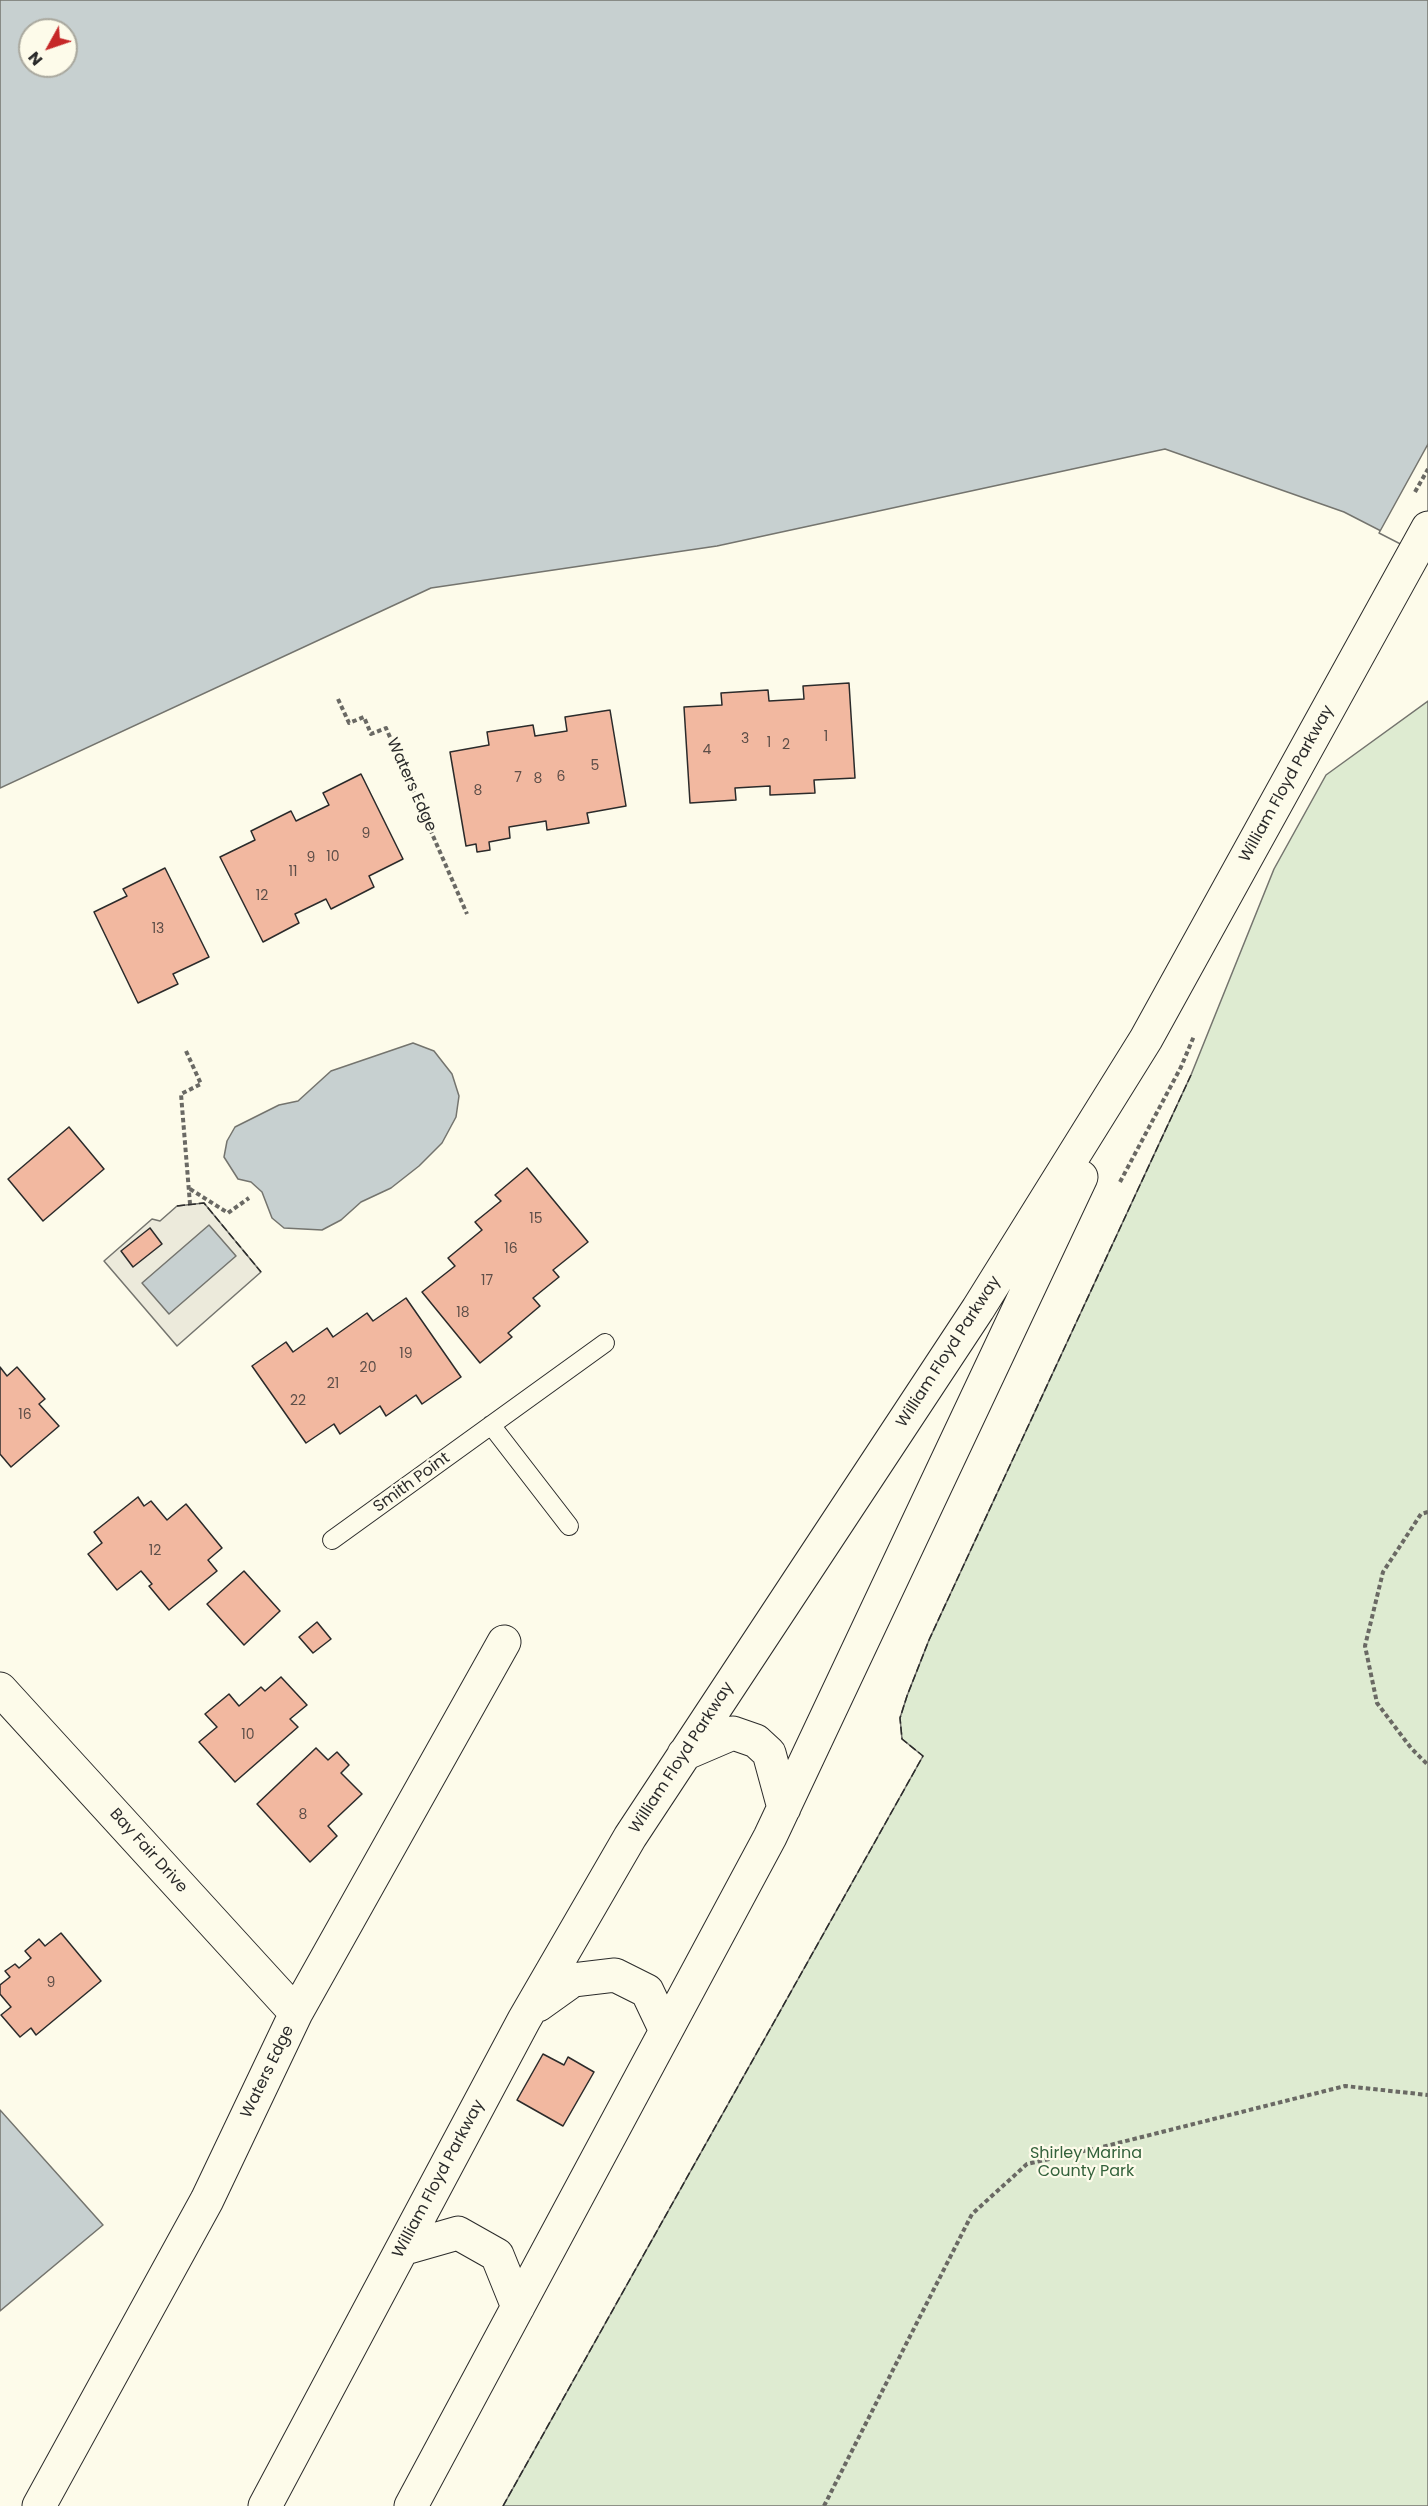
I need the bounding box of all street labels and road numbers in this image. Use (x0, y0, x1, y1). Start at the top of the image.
street label: William Floyd Parkway (1236, 702, 1338, 866)
street label: Waters Edge (382, 735, 440, 835)
street label: William Floyd Parkway (893, 1273, 1005, 1431)
street label: Smith Point (370, 1449, 454, 1517)
street label: William Floyd Parkway (626, 1679, 738, 1837)
street label: Bay Fair Drive (105, 1805, 191, 1897)
street label: Waters Edge (237, 2023, 299, 2121)
street label: William Floyd Parkway (389, 2097, 489, 2261)

